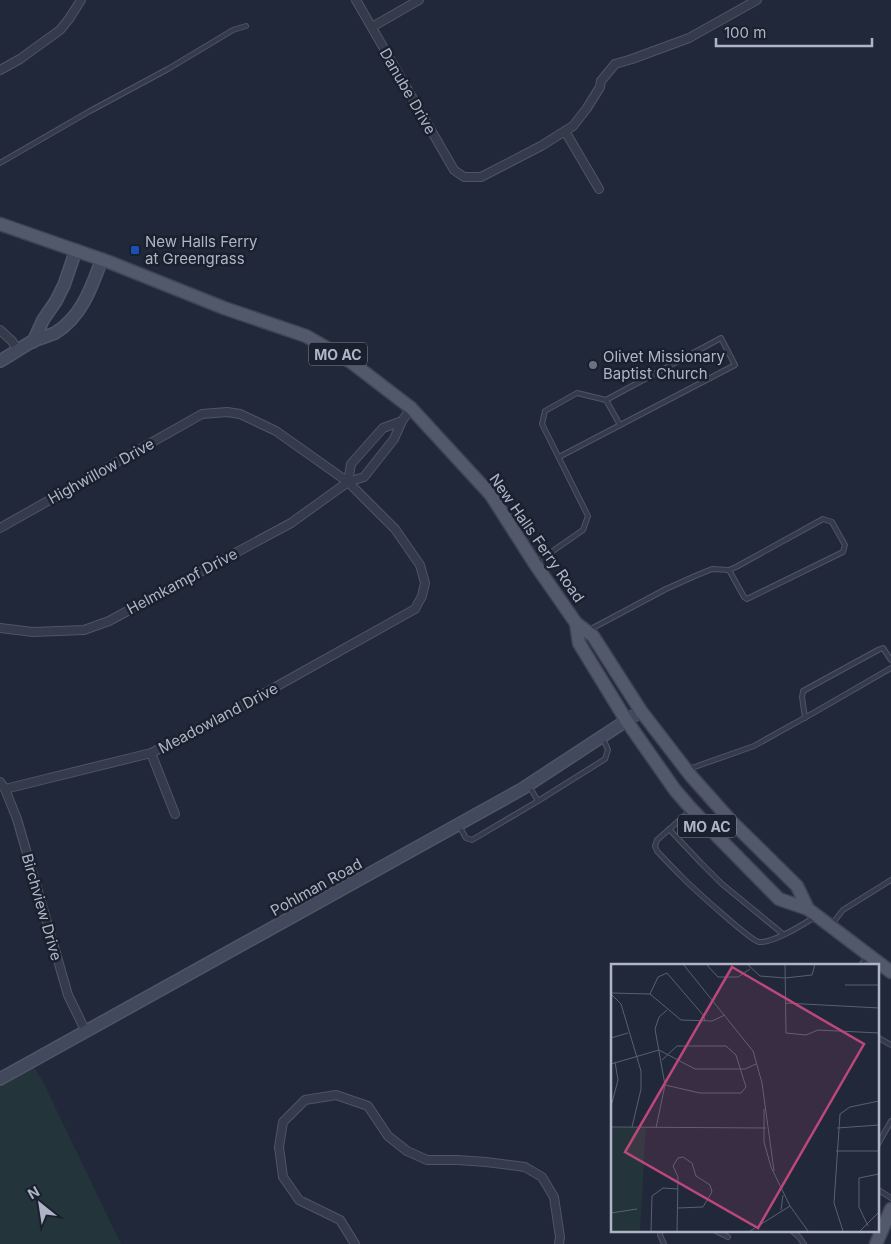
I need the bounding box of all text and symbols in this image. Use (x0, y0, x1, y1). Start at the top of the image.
scale bar (716, 15, 872, 47)
text: 100 m (724, 23, 766, 42)
street label: Danube Drive (376, 45, 440, 137)
place label: New Halls Ferry at Greengrass (145, 232, 258, 268)
marker: New Halls Ferry at Greengrass (129, 244, 141, 256)
road number: MO AC (309, 342, 367, 366)
place label: Olivet Missionary Baptist Church (603, 347, 726, 383)
marker: Olivet Missionary Baptist Church (587, 359, 599, 371)
street label: Highwillow Drive (45, 434, 157, 508)
street label: New Halls Ferry Road (485, 470, 589, 606)
street label: Helmkampf Drive (123, 544, 241, 618)
street label: Meadowland Drive (155, 678, 281, 758)
road number: MO AC (678, 814, 736, 838)
street label: Birchview Drive (18, 851, 66, 963)
street label: Pohlman Road (267, 854, 365, 920)
inset map (611, 964, 878, 1232)
north arrow (15, 1179, 65, 1229)
text: N (24, 1182, 42, 1202)

